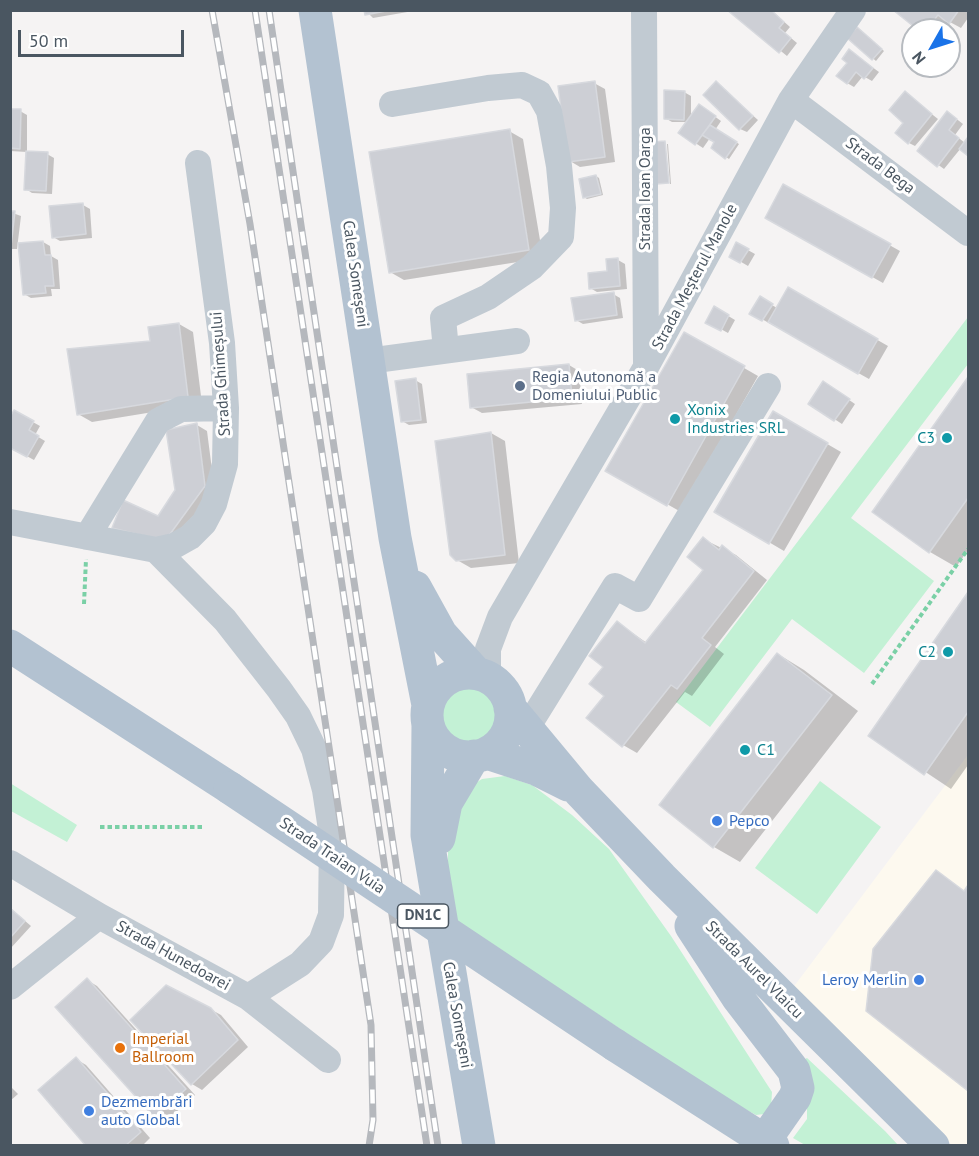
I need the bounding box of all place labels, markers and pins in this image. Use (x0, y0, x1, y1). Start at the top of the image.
place label: Regia Autonomă a Domeniului Public (532, 367, 658, 405)
marker: Regia Autonomă a Domeniului Public (513, 379, 527, 393)
place label: Xonix Industries SRL (687, 400, 785, 438)
marker: Xonix Industries SRL (668, 412, 682, 426)
place label: C3 (917, 428, 935, 448)
marker: C3 (940, 431, 954, 445)
place label: C2 (918, 642, 936, 662)
marker: C2 (941, 645, 955, 659)
place label: C1 (757, 740, 775, 760)
marker: C1 (738, 743, 752, 757)
place label: Pepco (729, 811, 770, 831)
marker: Pepco (710, 814, 724, 828)
place label: Leroy Merlin (822, 970, 907, 990)
marker: Leroy Merlin (912, 973, 926, 987)
place label: Imperial Ballroom (132, 1029, 194, 1067)
marker: Imperial Ballroom (113, 1041, 127, 1055)
place label: Dezmembrări auto Global (101, 1092, 192, 1130)
marker: Dezmembrări auto Global (82, 1104, 96, 1118)

